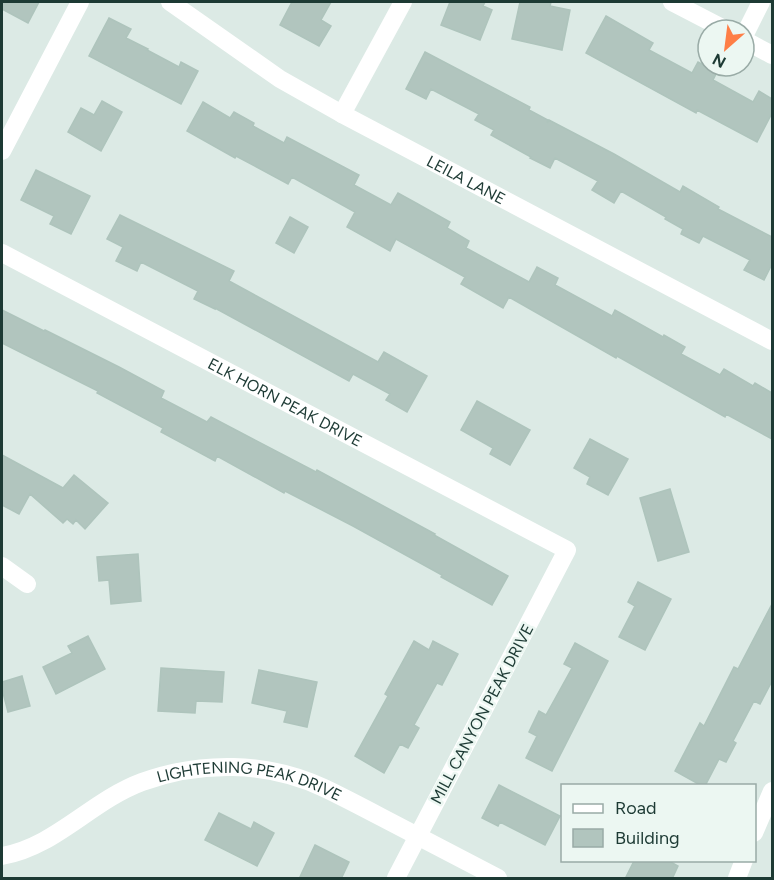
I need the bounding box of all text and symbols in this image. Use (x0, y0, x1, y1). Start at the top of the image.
north arrow (696, 18, 756, 78)
text: N (709, 50, 729, 72)
street label: LEILA LANE (424, 151, 509, 208)
street label: ELK HORN PEAK DRIVE (205, 354, 366, 450)
street label: MILL CANYON PEAK DRIVE (426, 621, 538, 807)
street label: LIGHTENING PEAK DRIVE (154, 757, 345, 805)
legend (561, 784, 756, 862)
text: Road (615, 797, 656, 819)
text: Building (615, 827, 680, 849)

